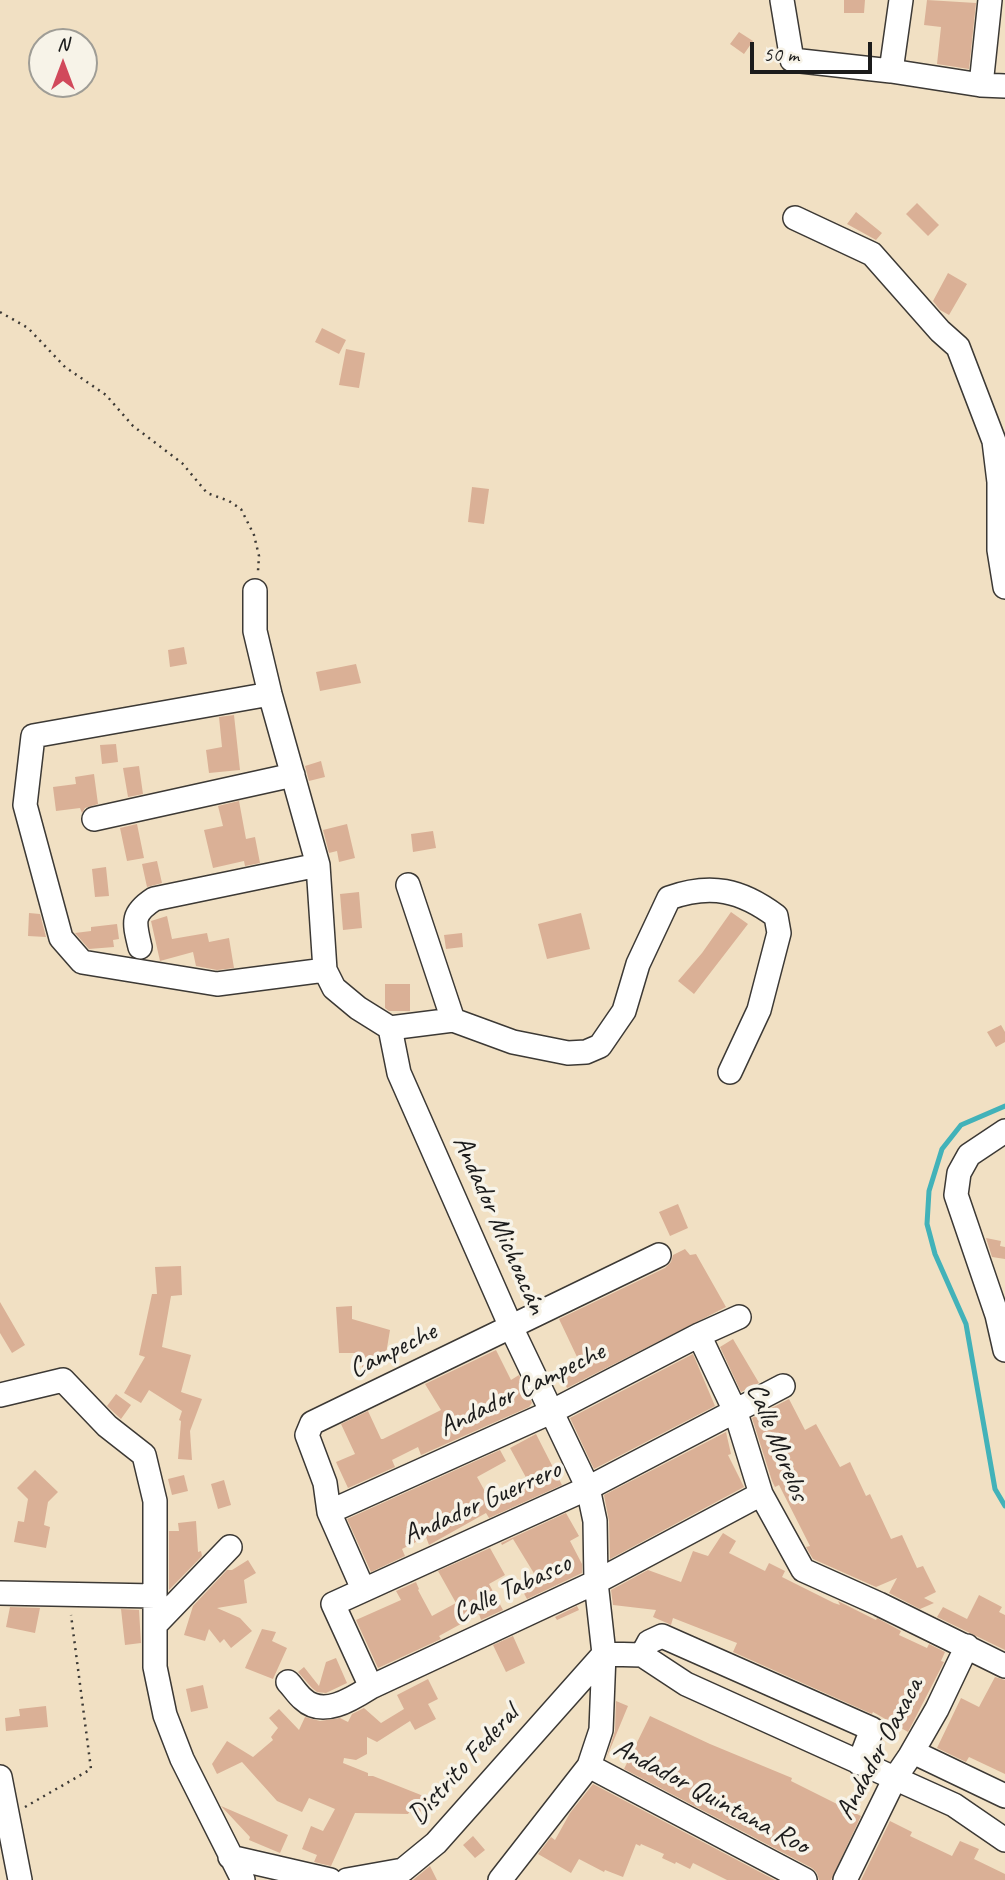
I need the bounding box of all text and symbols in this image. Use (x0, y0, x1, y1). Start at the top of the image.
north arrow (28, 28, 98, 98)
scale bar (753, 28, 876, 72)
text: N (57, 32, 69, 56)
text: 50 m (763, 41, 799, 67)
street label: Andador Michoacán (445, 1130, 553, 1320)
street label: Campeche (344, 1315, 442, 1387)
street label: Andador Campeche (433, 1335, 611, 1445)
street label: Calle Morelos (738, 1378, 816, 1506)
street label: Andador Guerrero (398, 1453, 566, 1553)
street label: Calle Tabasco (448, 1547, 576, 1631)
street label: Andador Oaxaca (829, 1672, 931, 1826)
street label: Distrito Federal (401, 1698, 527, 1832)
street label: Andador Quintana Roo (608, 1731, 814, 1863)

